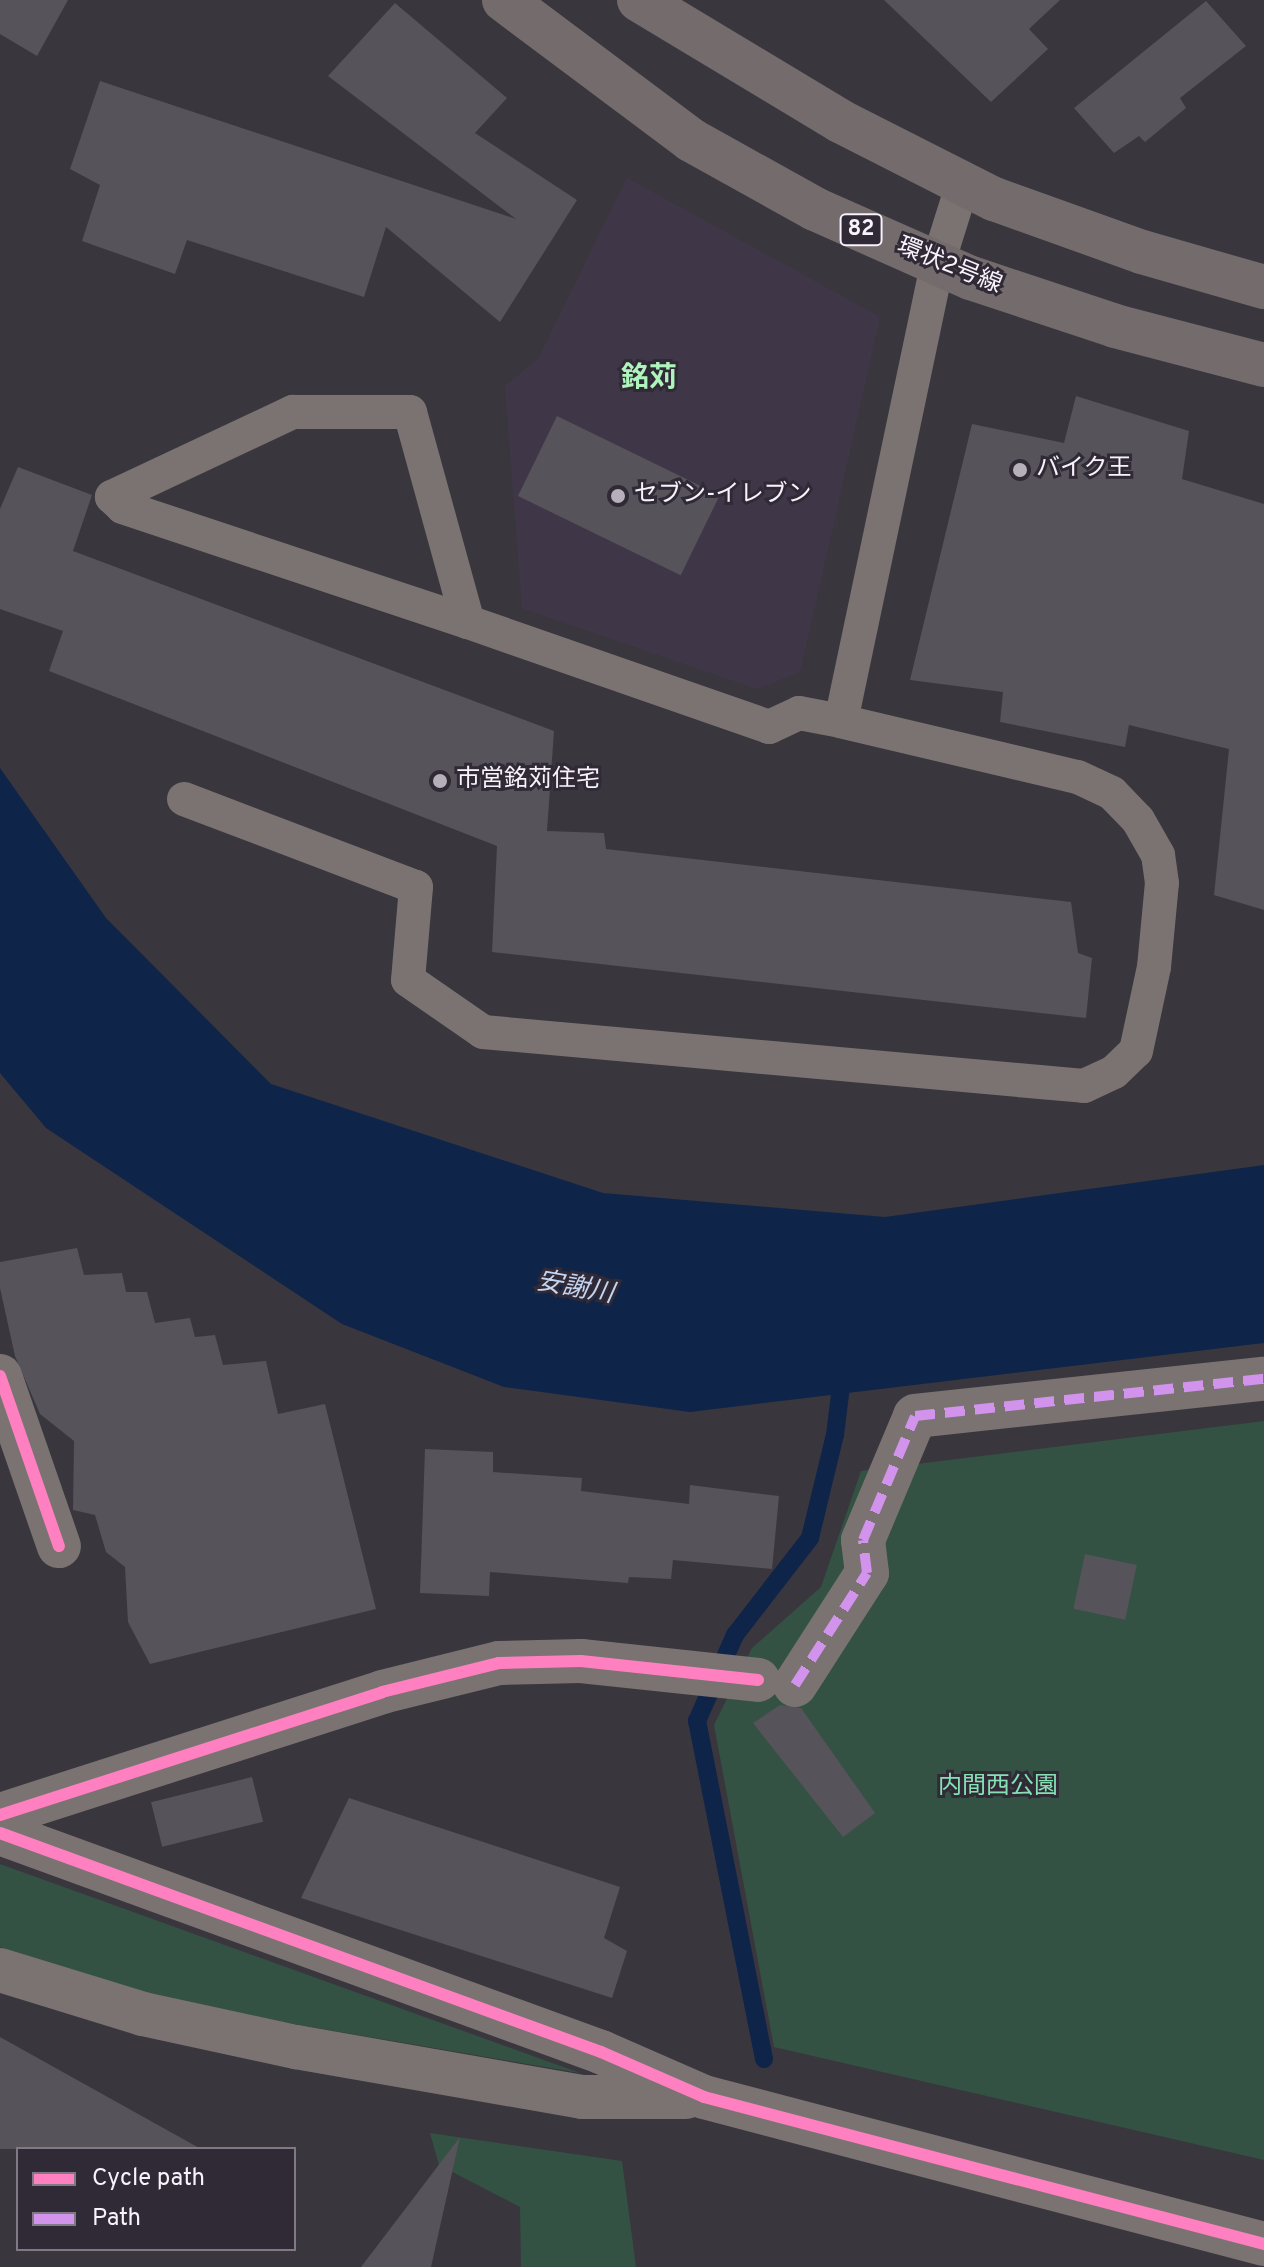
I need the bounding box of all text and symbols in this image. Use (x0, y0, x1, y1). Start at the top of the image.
road number: 82 (839, 212, 883, 248)
street label: 環状2号線 (892, 233, 1006, 301)
district label: 銘苅 (621, 362, 677, 396)
place label: バイク王 (1036, 456, 1132, 484)
marker: バイク王 (1011, 461, 1029, 479)
place label: セブン-イレブン (634, 482, 812, 510)
marker: セブン-イレブン (609, 487, 627, 505)
place label: 市営銘苅住宅 (456, 767, 600, 795)
marker: 市営銘苅住宅 (431, 772, 449, 790)
water label: 安謝川 (534, 1267, 616, 1311)
park label: 内間西公園 (938, 1774, 1058, 1802)
legend (16, 2147, 296, 2251)
text: Cycle path (92, 2164, 205, 2194)
text: Path (92, 2204, 141, 2234)

